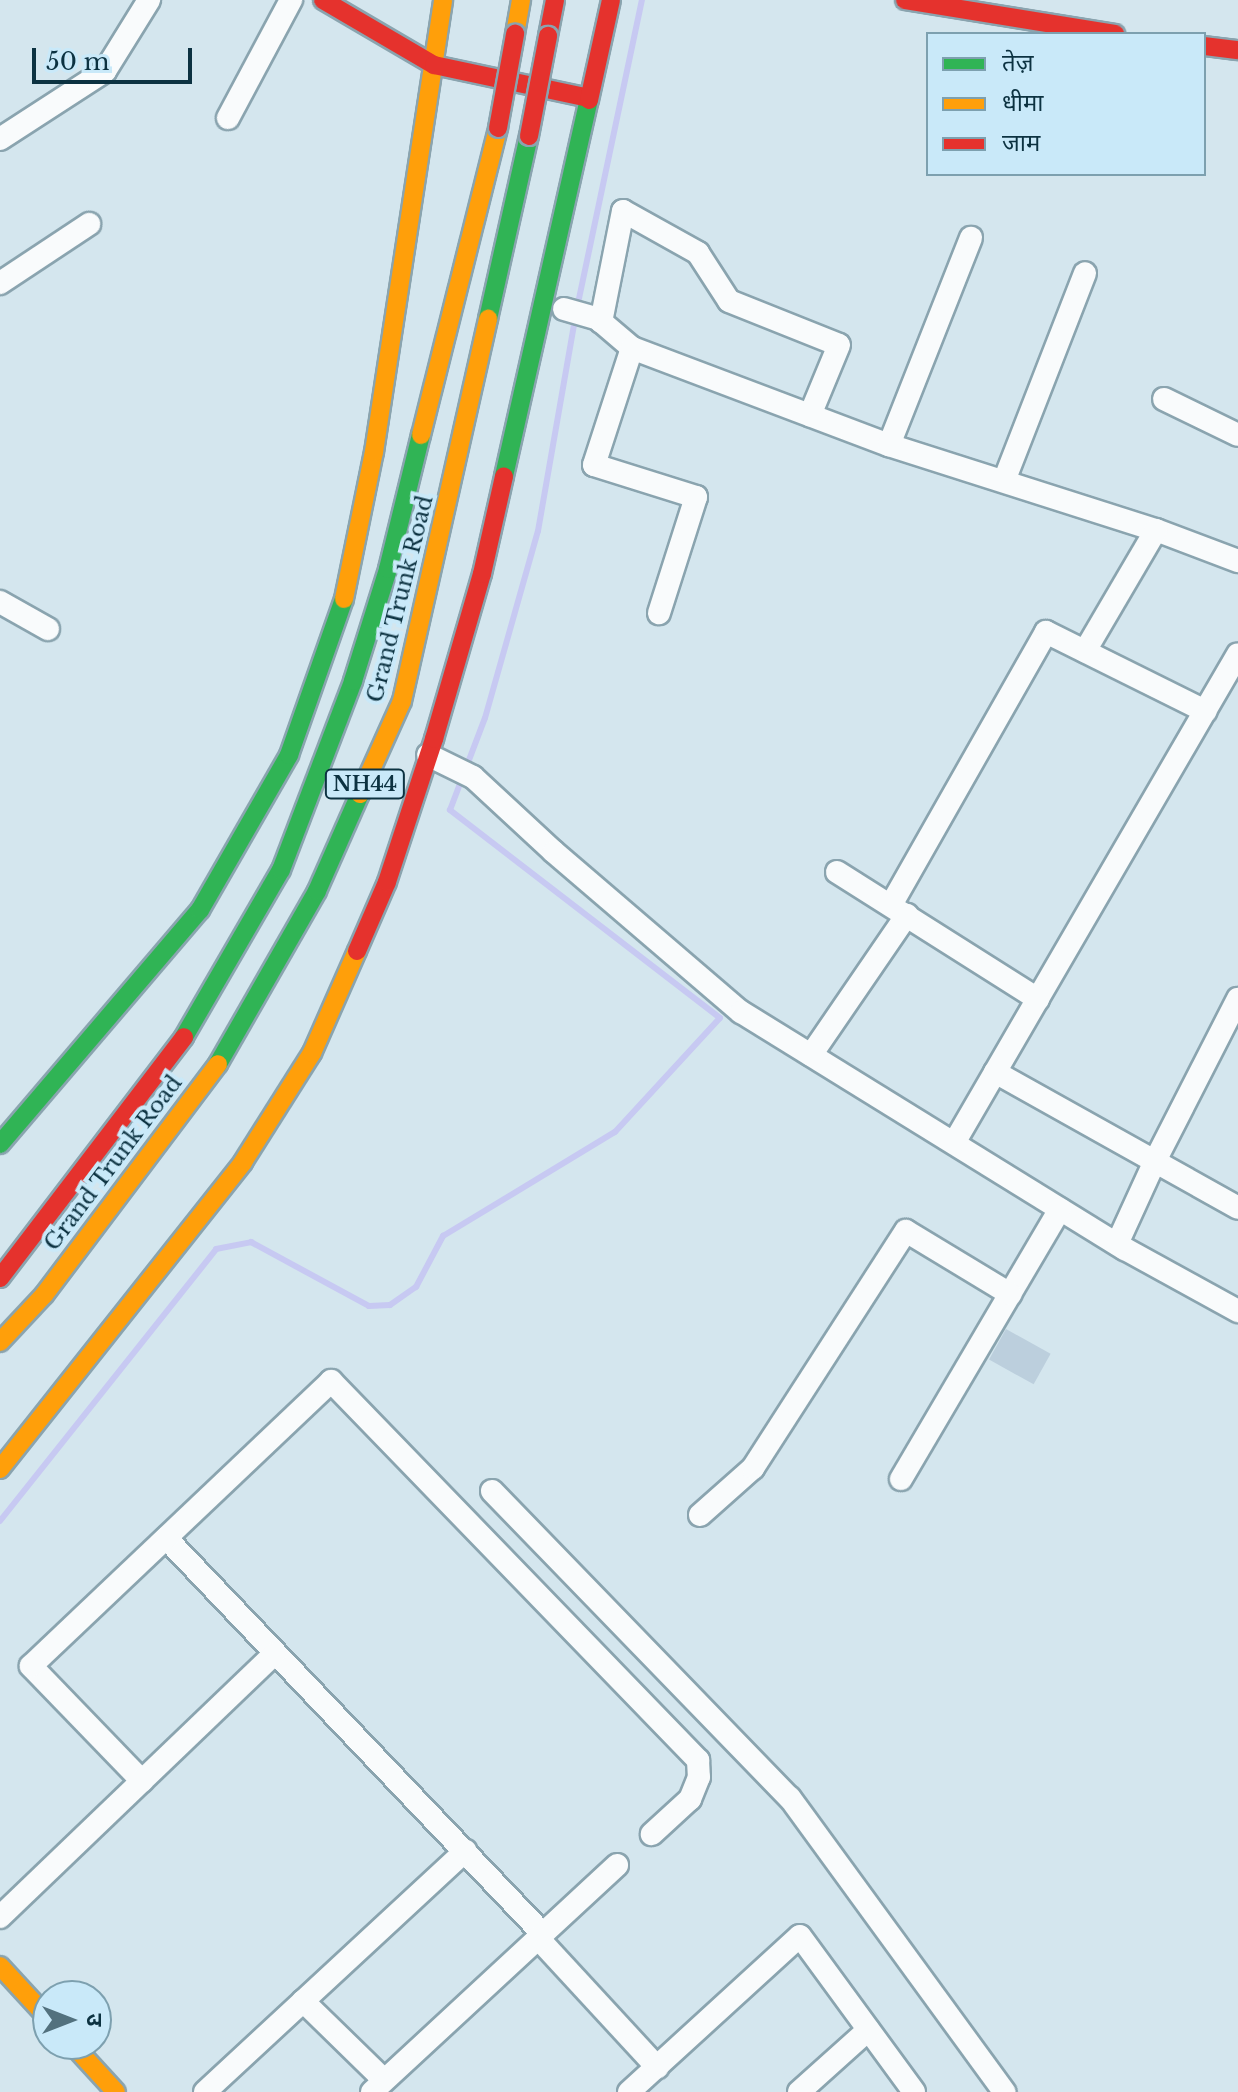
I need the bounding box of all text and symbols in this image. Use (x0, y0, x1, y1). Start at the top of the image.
scale bar (36, 32, 196, 82)
legend (926, 32, 1206, 176)
text: 50 m (46, 47, 109, 76)
text: तेज़ (1002, 48, 1034, 77)
text: धीमा (1002, 88, 1044, 117)
text: जाम (1002, 128, 1040, 157)
street label: Grand Trunk Road (361, 492, 439, 706)
road number: NH44 (323, 768, 407, 800)
street label: Grand Trunk Road (38, 1070, 188, 1256)
north arrow (32, 1980, 112, 2060)
text: उ (81, 2014, 108, 2026)

